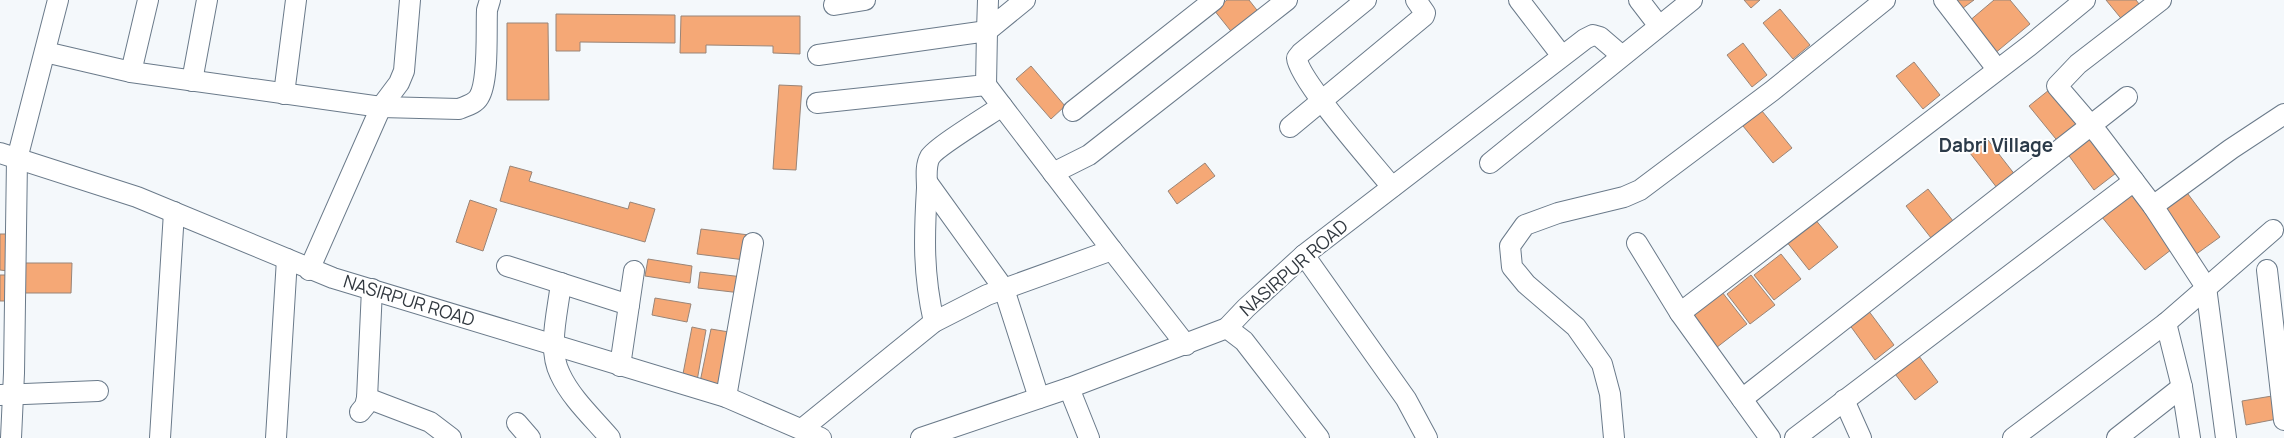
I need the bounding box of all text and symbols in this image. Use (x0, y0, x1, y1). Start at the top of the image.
district label: Dabri Village (1939, 132, 2053, 158)
street label: NASIRPUR ROAD (1234, 214, 1353, 321)
street label: NASIRPUR ROAD (341, 269, 478, 331)

